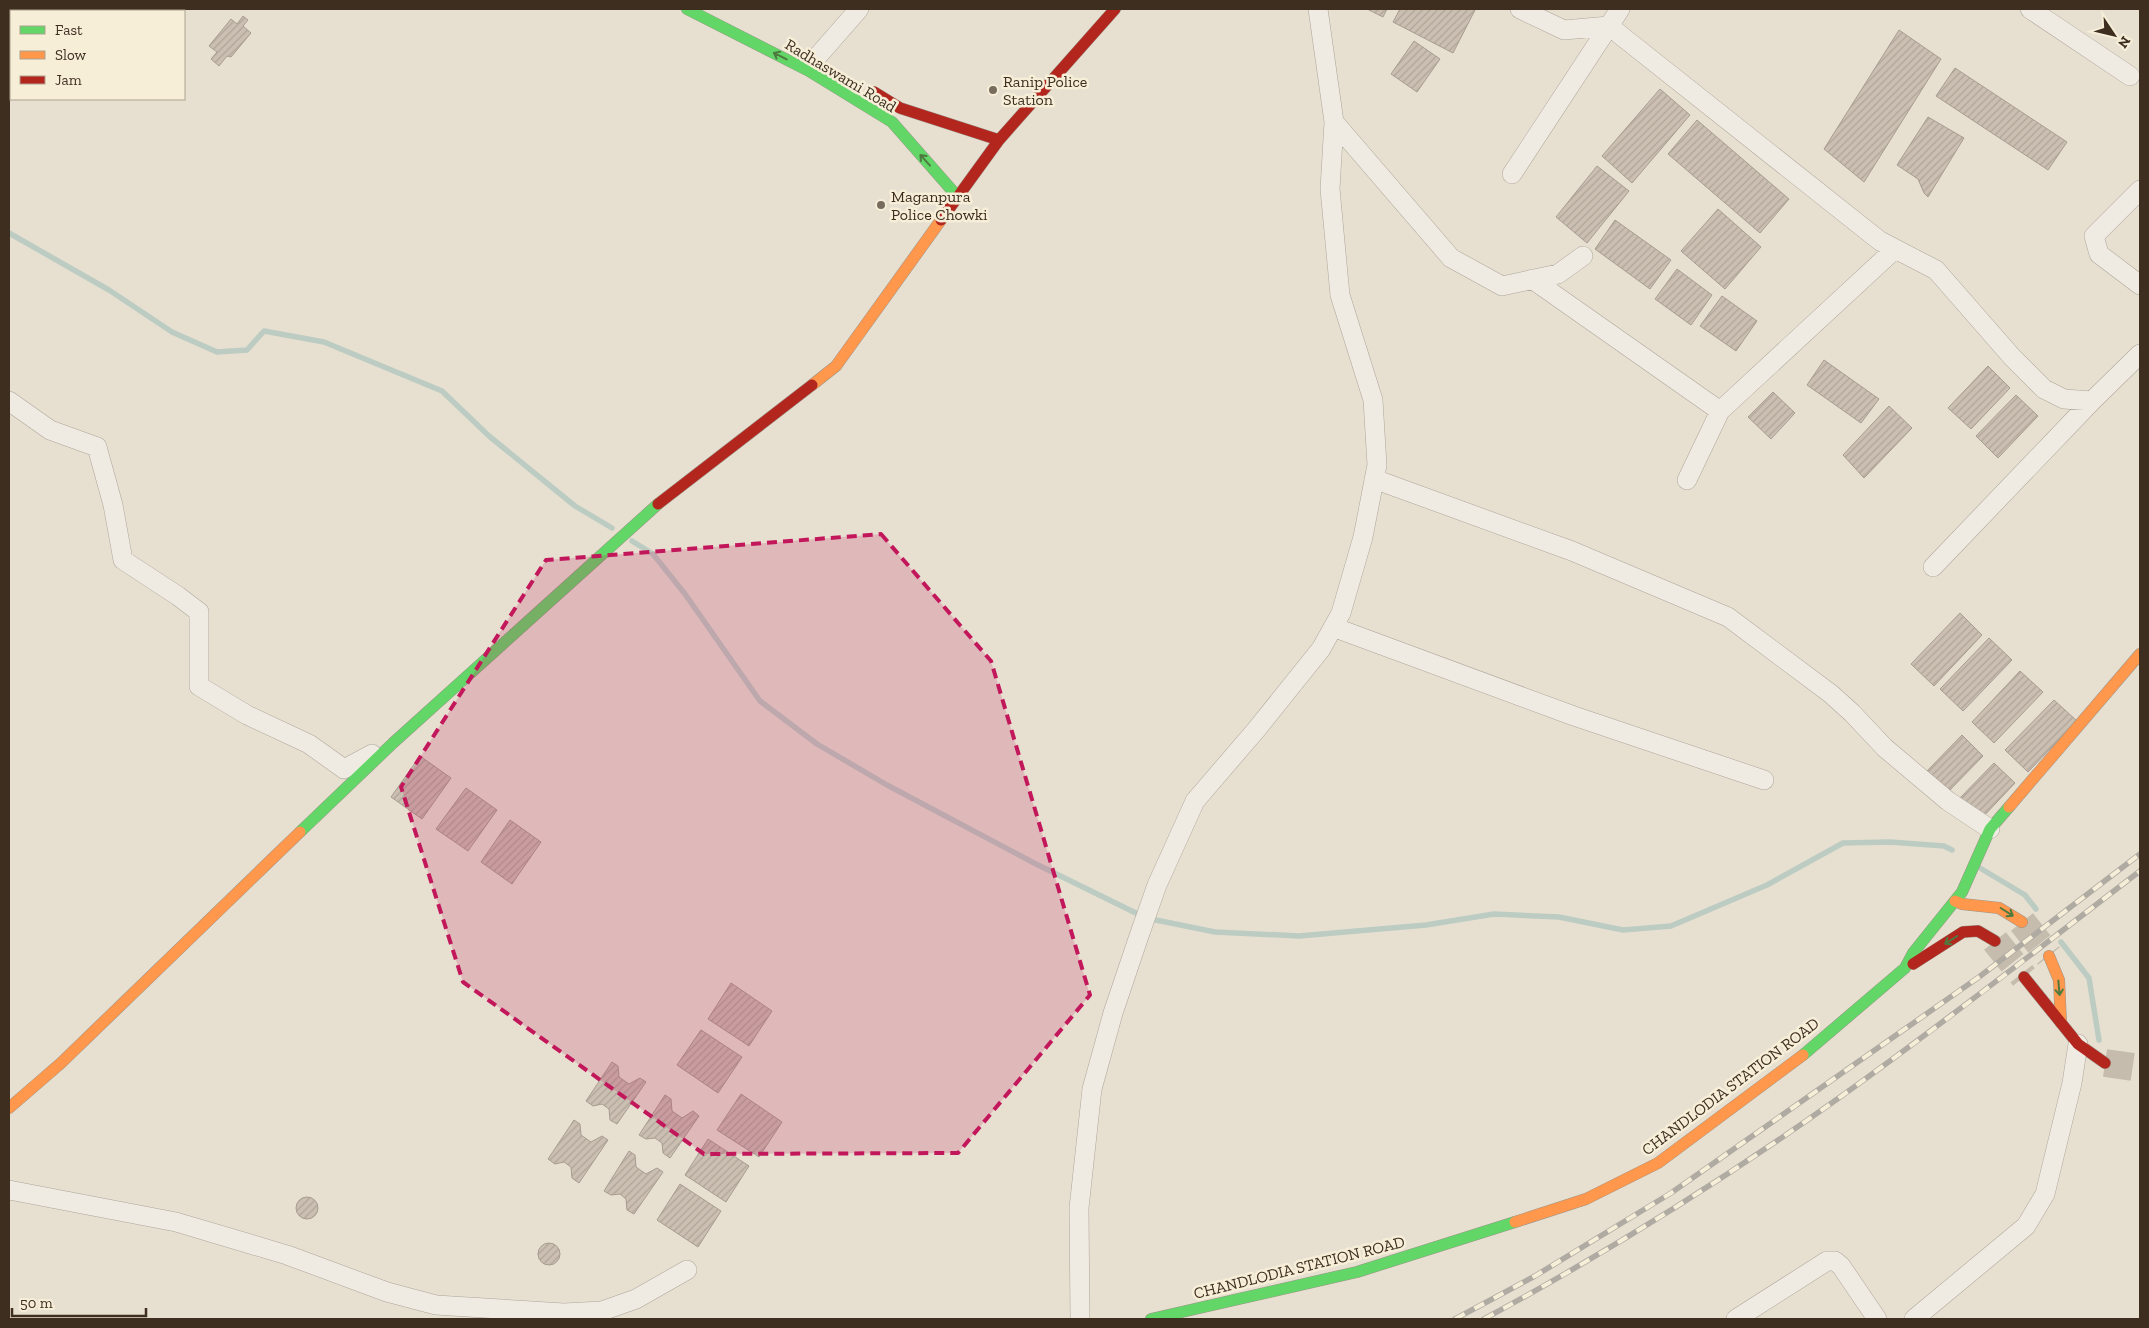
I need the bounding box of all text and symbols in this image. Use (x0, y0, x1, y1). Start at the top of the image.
legend (10, 10, 185, 100)
north arrow (2089, 10, 2139, 60)
text: Fast (55, 21, 83, 39)
text: N (2114, 33, 2134, 52)
street label: Radhaswami Road (782, 35, 900, 116)
text: Slow (55, 46, 87, 64)
one-way arrow (773, 51, 788, 60)
text: Jam (55, 71, 82, 89)
place label: Ranip Police Station (1003, 72, 1087, 109)
marker: Ranip Police Station (987, 84, 999, 96)
one-way arrow (919, 153, 931, 166)
place label: Maganpura Police Chowki (891, 187, 988, 224)
marker: Maganpura Police Chowki (875, 199, 887, 211)
one-way arrow (1999, 908, 2013, 918)
one-way arrow (1944, 935, 1958, 945)
one-way arrow (2054, 980, 2064, 996)
street label: CHANDLODIA STATION ROAD (1638, 1014, 1823, 1159)
street label: CHANDLODIA STATION ROAD (1192, 1232, 1407, 1303)
scale bar (12, 1286, 146, 1318)
text: 50 m (20, 1294, 53, 1312)

